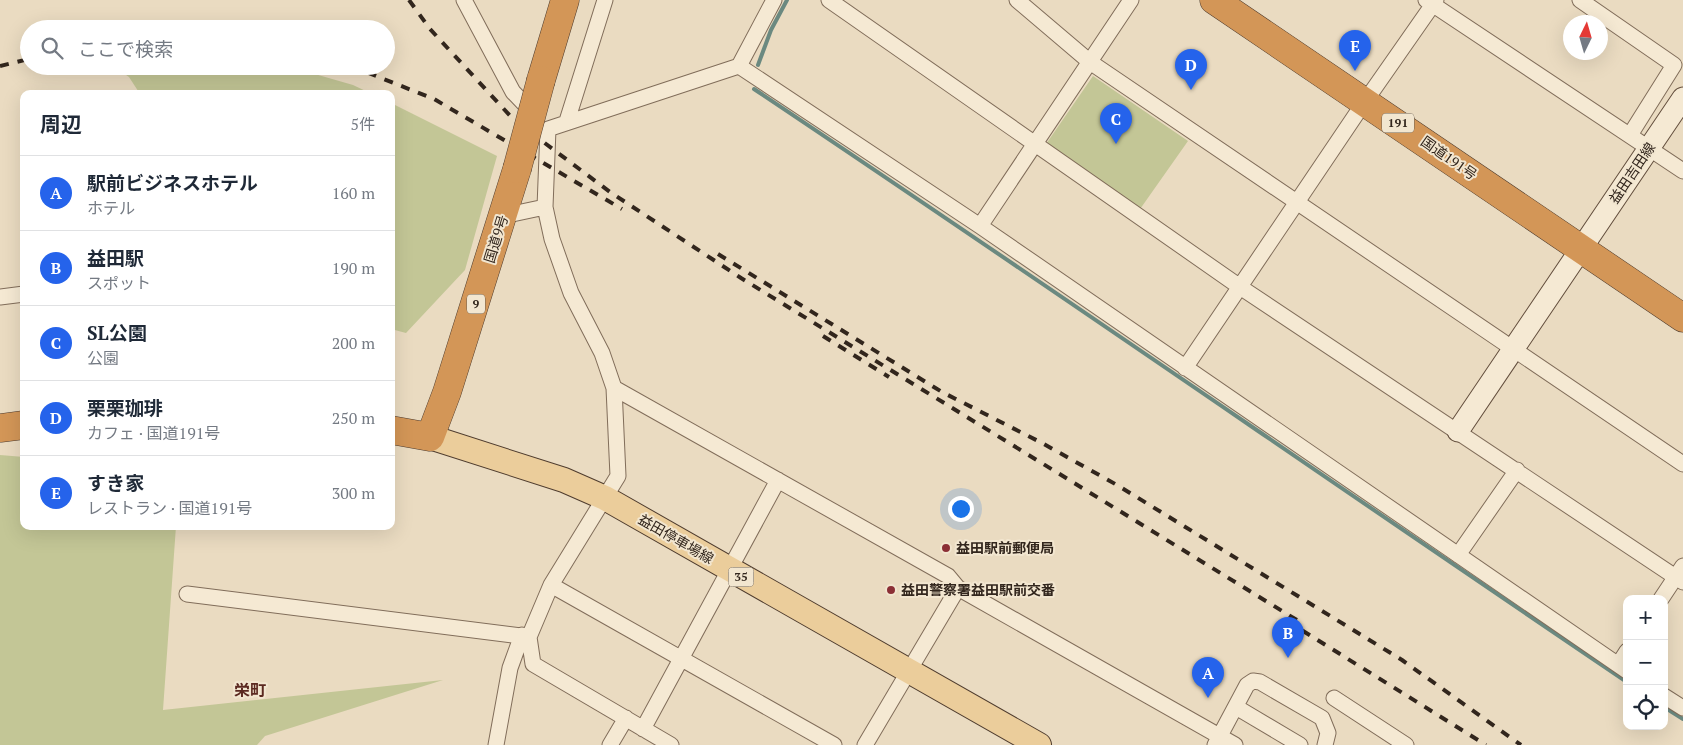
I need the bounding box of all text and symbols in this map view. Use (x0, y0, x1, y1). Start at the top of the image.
north arrow (1563, 15, 1608, 60)
search box (20, 20, 395, 75)
pin: E (1339, 30, 1371, 71)
icon: search (38, 34, 66, 62)
text: ここで検索 (78, 36, 173, 61)
pin: D (1175, 49, 1207, 90)
pin: C (1100, 103, 1132, 144)
text: 周辺 (40, 110, 82, 138)
text: 5件 (350, 113, 375, 135)
road number: 191 (1382, 114, 1414, 132)
street label: 国道191号 (1417, 131, 1481, 184)
street label: 益田吉田線 (1604, 138, 1659, 207)
text: 駅前ビジネスホテル (87, 170, 258, 195)
text: A (50, 182, 62, 204)
text: 160 m (332, 182, 375, 204)
text: ホテル (87, 197, 135, 219)
street label: 国道9号 (479, 212, 512, 265)
text: 益田駅 (87, 245, 144, 270)
text: B (51, 257, 61, 279)
text: 190 m (332, 257, 375, 279)
text: スポット (87, 272, 151, 294)
road number: 9 (467, 294, 485, 314)
text: SL公園 (87, 320, 147, 345)
text: C (51, 332, 61, 354)
text: 200 m (332, 332, 375, 354)
text: 公園 (87, 347, 119, 369)
text: 栗栗珈琲 (87, 395, 163, 420)
text: D (50, 407, 62, 429)
text: 250 m (332, 407, 375, 429)
text: カフェ · 国道191号 (87, 422, 220, 444)
text: すき家 (87, 470, 144, 495)
text: E (51, 482, 61, 504)
text: 300 m (332, 482, 375, 504)
your location (948, 496, 974, 522)
text: レストラン · 国道191号 (87, 497, 252, 519)
street label: 益田停車場線 (635, 509, 717, 568)
place label: 益田駅前郵便局 (956, 538, 1054, 557)
marker: 益田駅前郵便局 (940, 542, 952, 554)
road number: 35 (728, 568, 754, 586)
place label: 益田警察署益田駅前交番 (901, 580, 1055, 599)
marker: 益田警察署益田駅前交番 (885, 584, 897, 596)
map controls (1623, 595, 1668, 730)
button: + (1623, 595, 1668, 640)
pin: B (1272, 617, 1304, 658)
button: − (1623, 640, 1668, 685)
pin: A (1192, 657, 1224, 698)
district label: 栄町 (234, 679, 266, 701)
button: locate (1623, 685, 1668, 730)

